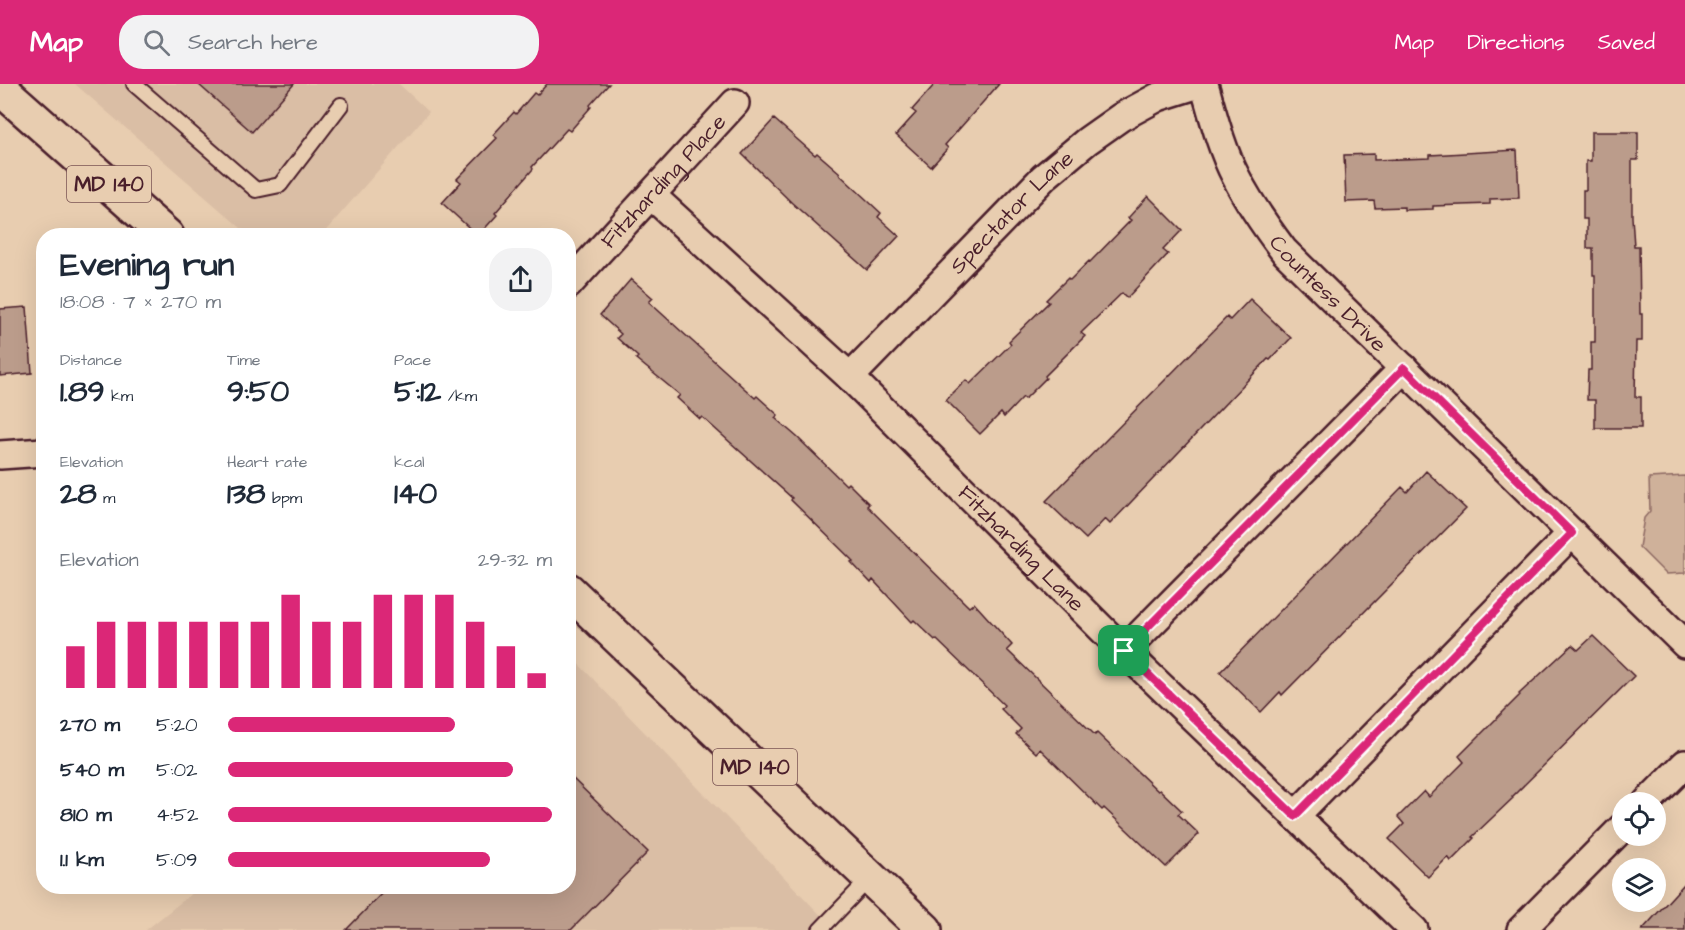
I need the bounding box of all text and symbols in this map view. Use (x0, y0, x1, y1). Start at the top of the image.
search box (119, 15, 539, 69)
text: Map (30, 23, 83, 62)
icon: search (140, 26, 173, 59)
text: Search here (188, 27, 318, 58)
text: Map (1394, 28, 1434, 57)
text: Directions (1467, 28, 1565, 57)
text: Saved (1598, 28, 1655, 57)
street label: Fitzharding Place (593, 107, 733, 255)
street label: Spectator Lane (943, 143, 1080, 281)
road number: MD 140 (67, 166, 151, 202)
street label: Countess Drive (1262, 229, 1394, 359)
text: Evening run (60, 242, 234, 288)
button: share (489, 248, 552, 311)
text: 18:08 · 7 × 270 m (60, 288, 221, 316)
text: Distance (60, 349, 122, 371)
text: Time (227, 349, 261, 371)
text: Pace (394, 349, 431, 371)
text: 1.89 (60, 371, 105, 413)
text: 9:50 (227, 371, 289, 413)
text: 5:12 (394, 371, 441, 413)
text: km (105, 385, 133, 407)
text: /km (441, 385, 477, 407)
text: Elevation (60, 451, 123, 473)
text: Heart rate (227, 451, 307, 473)
text: kcal (394, 451, 425, 473)
text: 28 (60, 473, 97, 515)
text: 138 (227, 473, 266, 515)
text: 140 (394, 473, 437, 515)
street label: Fitzharding Lane (951, 478, 1092, 619)
text: m (97, 487, 115, 509)
text: bpm (266, 487, 302, 509)
text: Elevation (60, 546, 139, 574)
text: 29–32 m (478, 546, 552, 574)
pin (1098, 625, 1149, 676)
icon: arrive (1107, 634, 1140, 667)
text: 270 m (60, 711, 120, 739)
text: 5:20 (156, 711, 198, 739)
road number: MD 140 (713, 749, 797, 785)
text: 540 m (60, 756, 124, 784)
text: 5:02 (156, 756, 198, 784)
map controls (1612, 792, 1666, 912)
button: locate (1612, 792, 1666, 846)
text: 810 m (60, 801, 112, 829)
text: 4:52 (156, 801, 199, 829)
text: 1.1 km (60, 846, 104, 874)
text: 5:09 (156, 846, 198, 874)
button: layers (1612, 858, 1666, 912)

